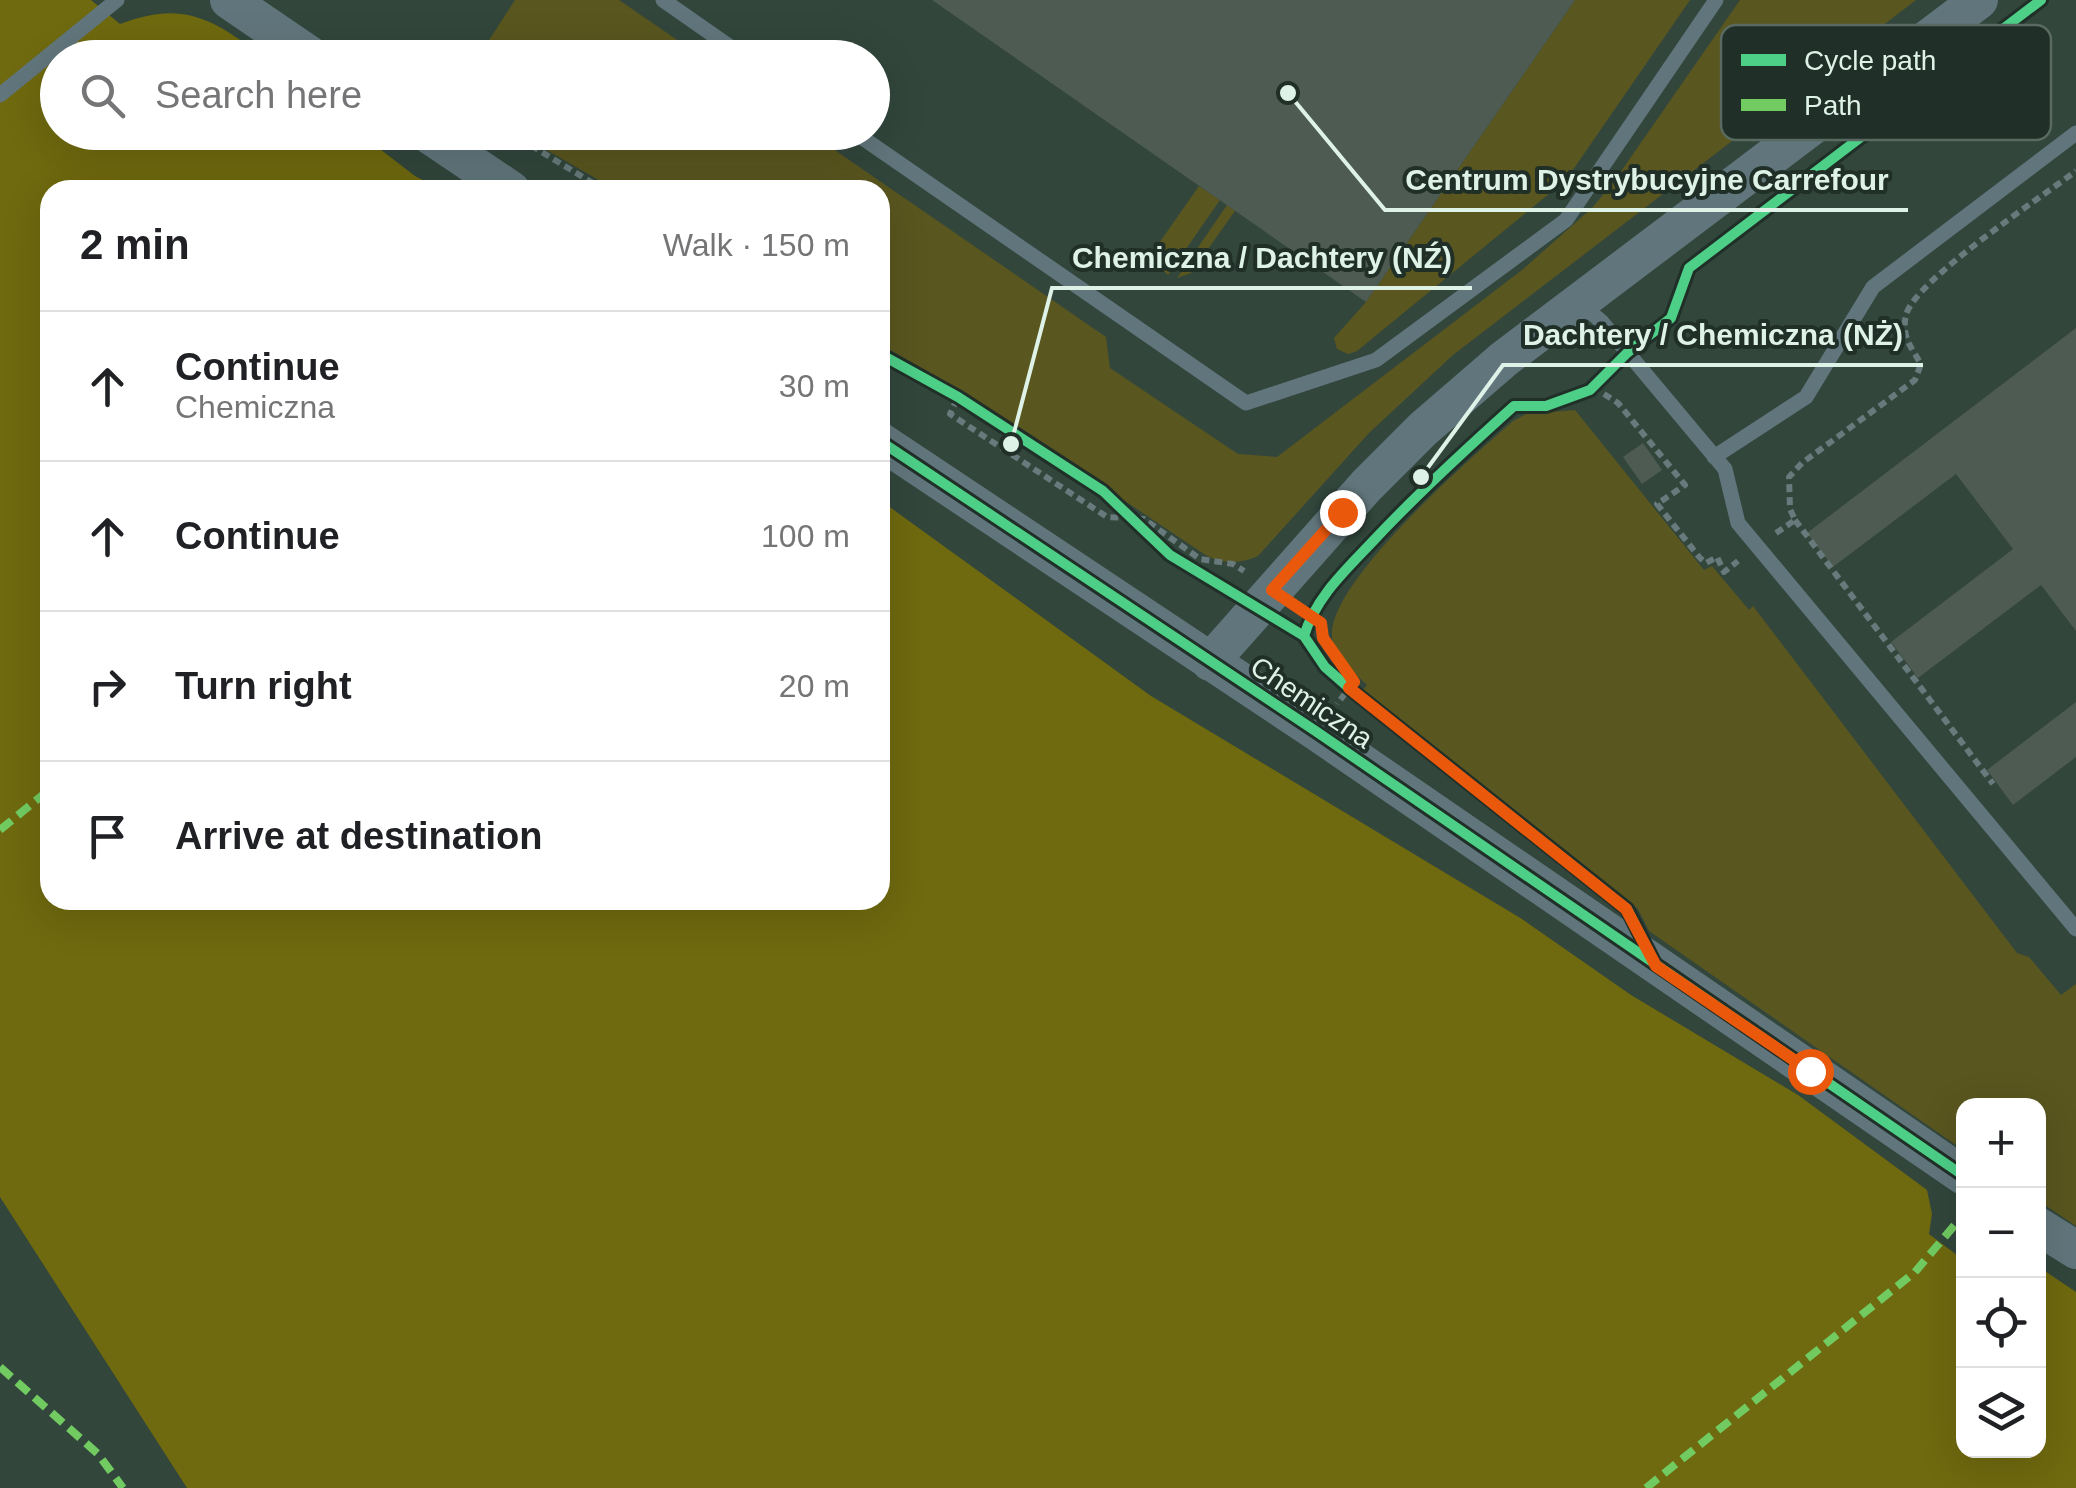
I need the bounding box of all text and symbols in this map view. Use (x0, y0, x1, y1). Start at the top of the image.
legend (1721, 25, 2051, 140)
search box (40, 40, 890, 150)
text: Cycle path (1804, 45, 1936, 76)
icon: search (75, 68, 130, 123)
text: Search here (155, 74, 362, 116)
text: Path (1804, 90, 1862, 121)
callout: Centrum Dystrybucyjne Carrefour (1385, 150, 1908, 210)
text: Centrum Dystrybucyjne Carrefour (1405, 163, 1889, 196)
text: 2 min (80, 221, 190, 268)
text: Walk · 150 m (663, 227, 850, 263)
callout: Chemiczna / Dachtery (NŹ) (1052, 228, 1472, 288)
text: Chemiczna / Dachtery (NŹ) (1072, 241, 1452, 274)
callout: Dachtery / Chemiczna (NŻ) (1503, 305, 1923, 365)
text: Dachtery / Chemiczna (NŻ) (1523, 318, 1903, 351)
text: Continue (175, 346, 340, 388)
icon: ahead (80, 359, 135, 414)
text: 30 m (779, 368, 850, 404)
text: Chemiczna (175, 389, 335, 425)
route end (1320, 490, 1366, 536)
icon: ahead (80, 509, 135, 564)
text: Continue (175, 515, 340, 557)
text: 100 m (761, 518, 850, 554)
street label: Chemiczna (1245, 650, 1379, 755)
icon: right (80, 659, 135, 714)
text: Turn right (175, 665, 352, 707)
text: 20 m (779, 668, 850, 704)
icon: arrive (80, 809, 135, 864)
text: Arrive at destination (175, 815, 542, 857)
route start (1788, 1049, 1834, 1095)
map controls (1956, 1098, 2046, 1458)
button: + (1956, 1098, 2046, 1188)
button: − (1956, 1188, 2046, 1278)
button: locate (1956, 1278, 2046, 1368)
button: layers (1956, 1368, 2046, 1458)

